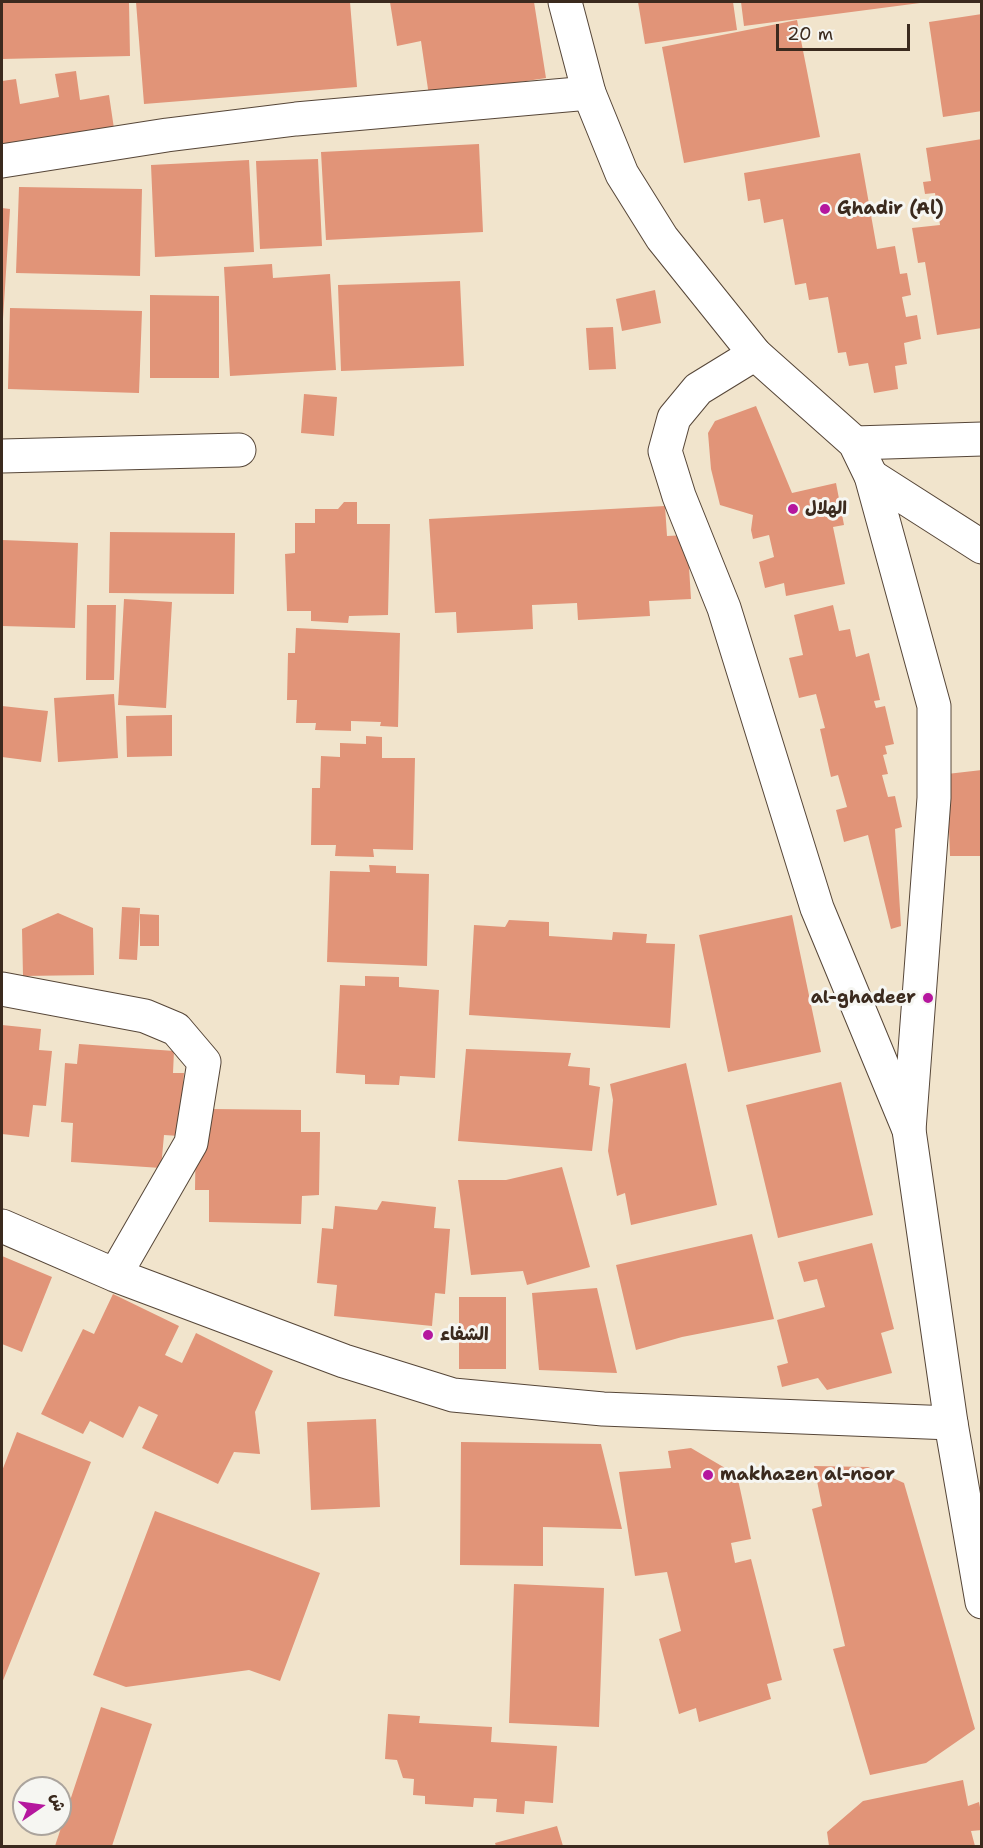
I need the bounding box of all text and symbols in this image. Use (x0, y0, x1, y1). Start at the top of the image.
scale bar (779, 12, 912, 50)
text: 20 m (787, 22, 833, 46)
place label: Ghadir (Al) (837, 198, 944, 220)
marker: Ghadir (Al) (818, 202, 832, 216)
place label: الهلال (805, 498, 847, 520)
marker: الهلال (786, 502, 800, 516)
place label: al-ghadeer (811, 987, 916, 1009)
marker: al-ghadeer (921, 991, 935, 1005)
place label: الشفاء (440, 1324, 489, 1346)
marker: الشفاء (421, 1328, 435, 1342)
place label: makhazen al-noor (720, 1464, 895, 1486)
marker: makhazen al-noor (701, 1468, 715, 1482)
north arrow (12, 1776, 72, 1836)
text: ش (46, 1791, 70, 1813)

